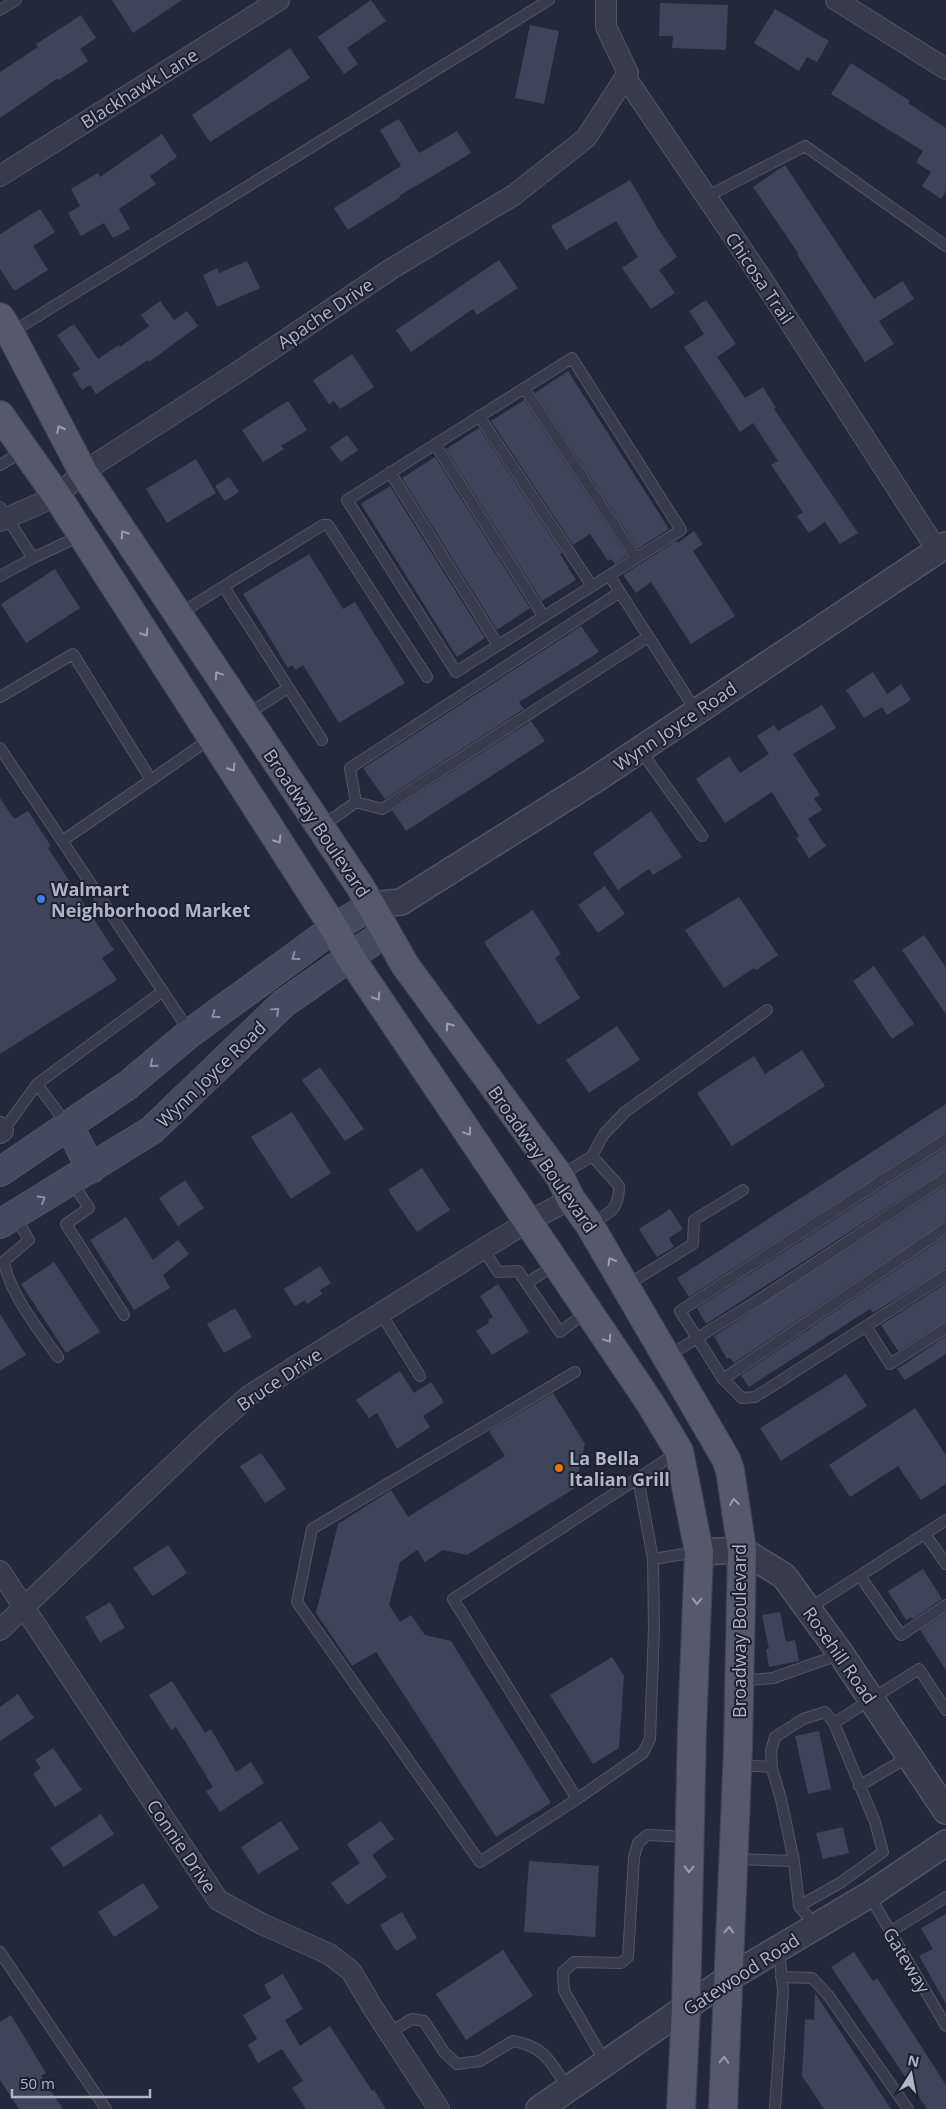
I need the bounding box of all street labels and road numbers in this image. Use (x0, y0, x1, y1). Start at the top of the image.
street label: Blackhawk Lane (76, 42, 202, 134)
street label: Chicosa Trail (720, 227, 800, 329)
street label: Apache Drive (272, 272, 378, 354)
street label: Wynn Joyce Road (609, 676, 741, 776)
street label: Broadway Boulevard (258, 744, 376, 902)
street label: Wynn Joyce Road (151, 1016, 271, 1132)
street label: Broadway Boulevard (483, 1081, 603, 1237)
street label: Bruce Drive (232, 1342, 326, 1416)
street label: Broadway Boulevard (727, 1544, 751, 1718)
street label: Rosehill Road (798, 1602, 882, 1708)
street label: Connie Drive (142, 1795, 222, 1897)
street label: Gateway (878, 1923, 936, 1998)
street label: Gatewood Road (678, 1927, 804, 2021)

